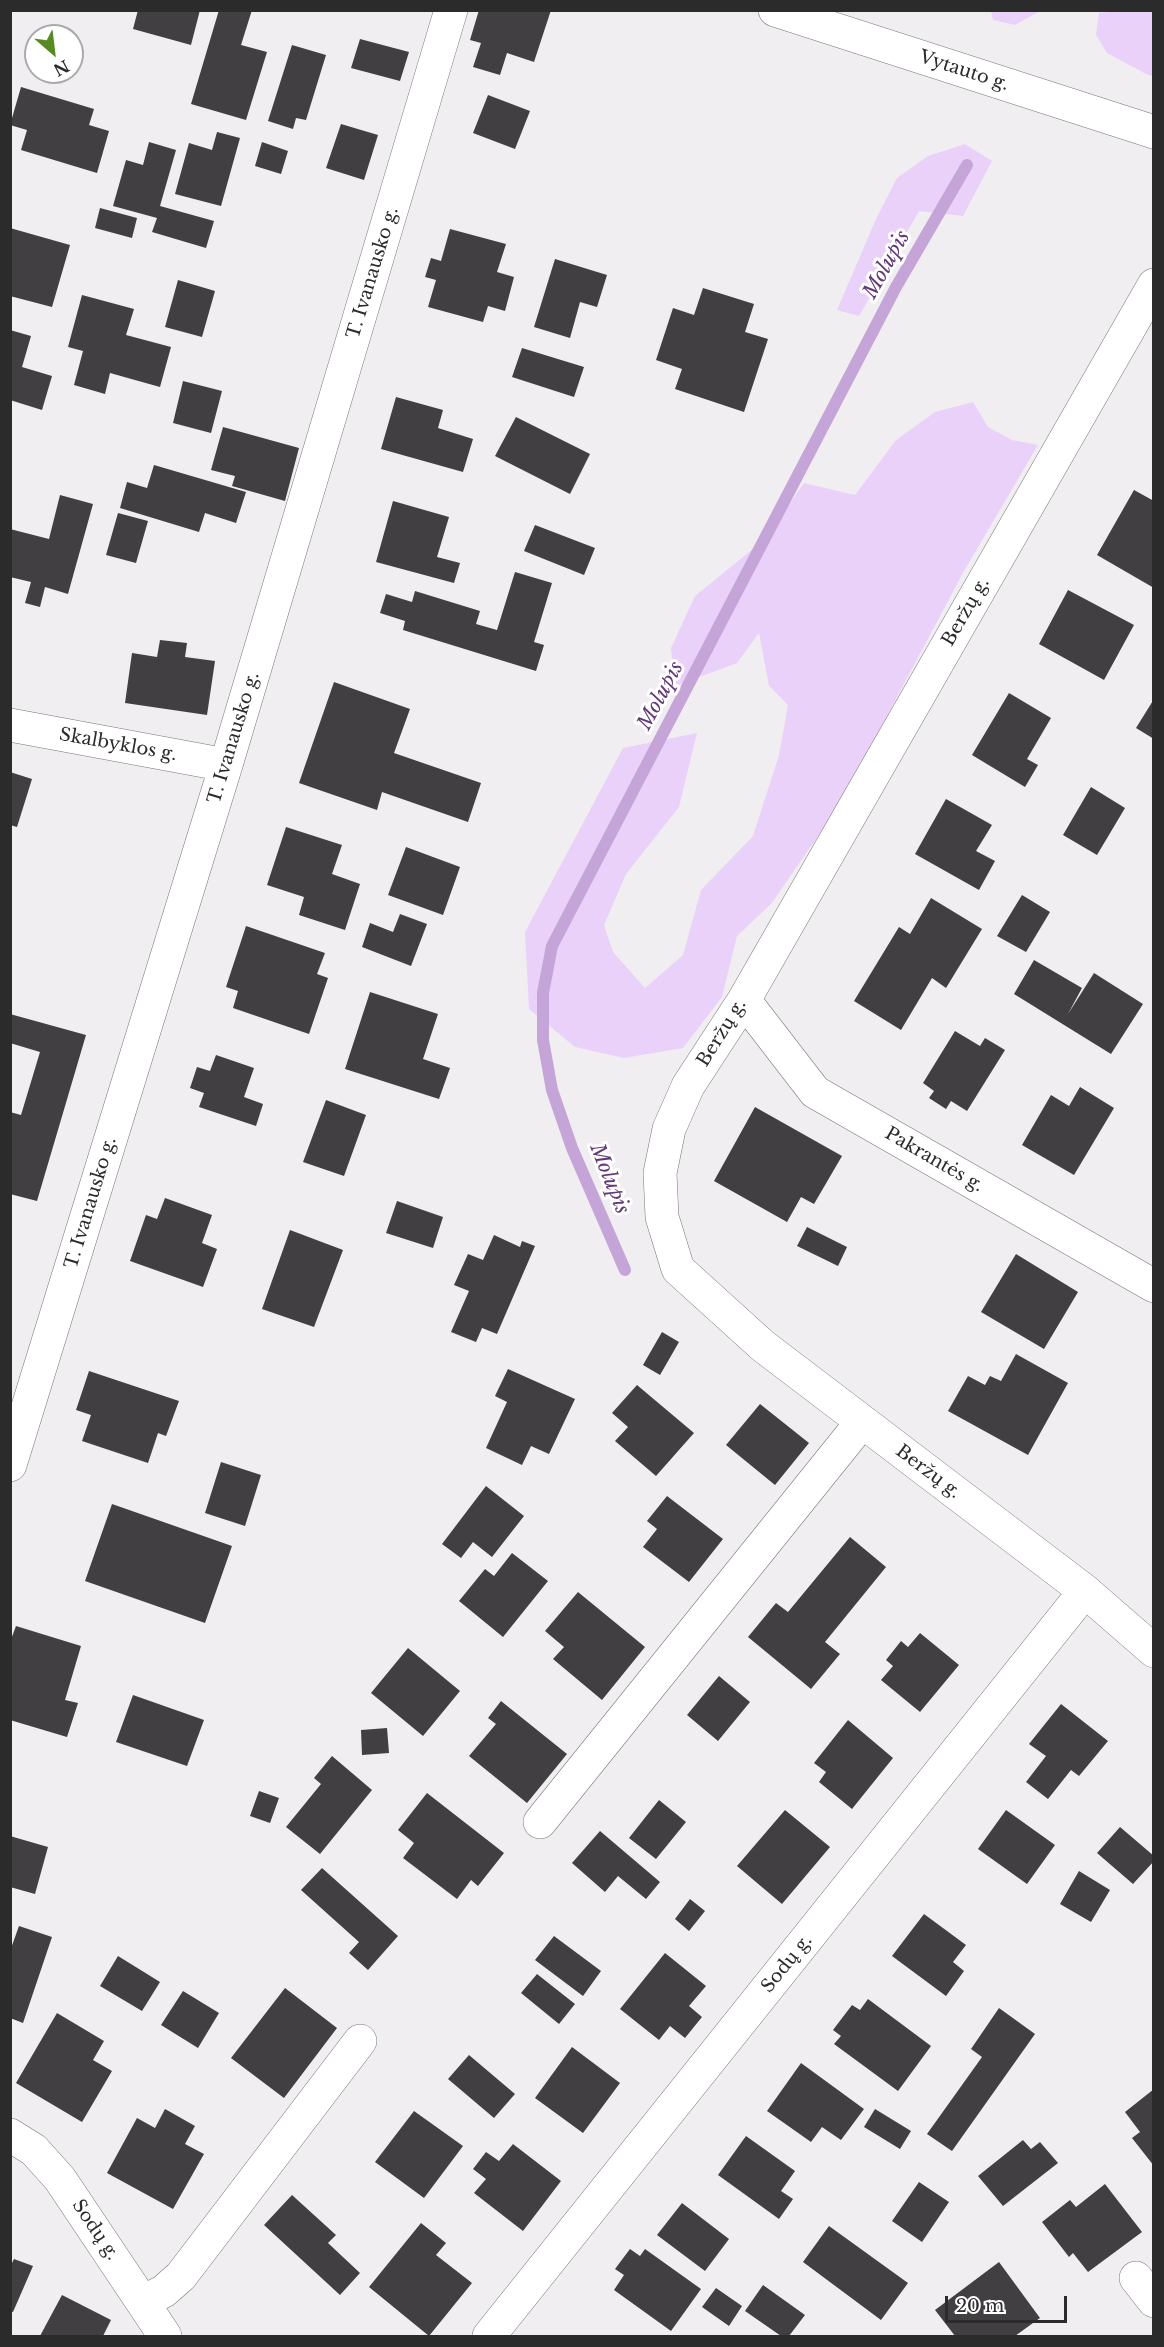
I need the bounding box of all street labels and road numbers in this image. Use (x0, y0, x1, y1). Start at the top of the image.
street label: Vytauto g. (916, 46, 1012, 96)
street label: T. Ivanausko g. (343, 205, 403, 341)
street label: Beržų g. (938, 574, 994, 650)
street label: T. Ivanausko g. (204, 670, 264, 806)
street label: Skalbyklos g. (58, 724, 178, 766)
street label: Beržų g. (693, 995, 751, 1071)
street label: Pakrantės g. (881, 1123, 987, 1197)
street label: T. Ivanausko g. (61, 1135, 121, 1271)
street label: Beržų g. (891, 1441, 965, 1503)
street label: Sodų g. (757, 1931, 817, 1997)
street label: Sodų g. (67, 2196, 123, 2264)

